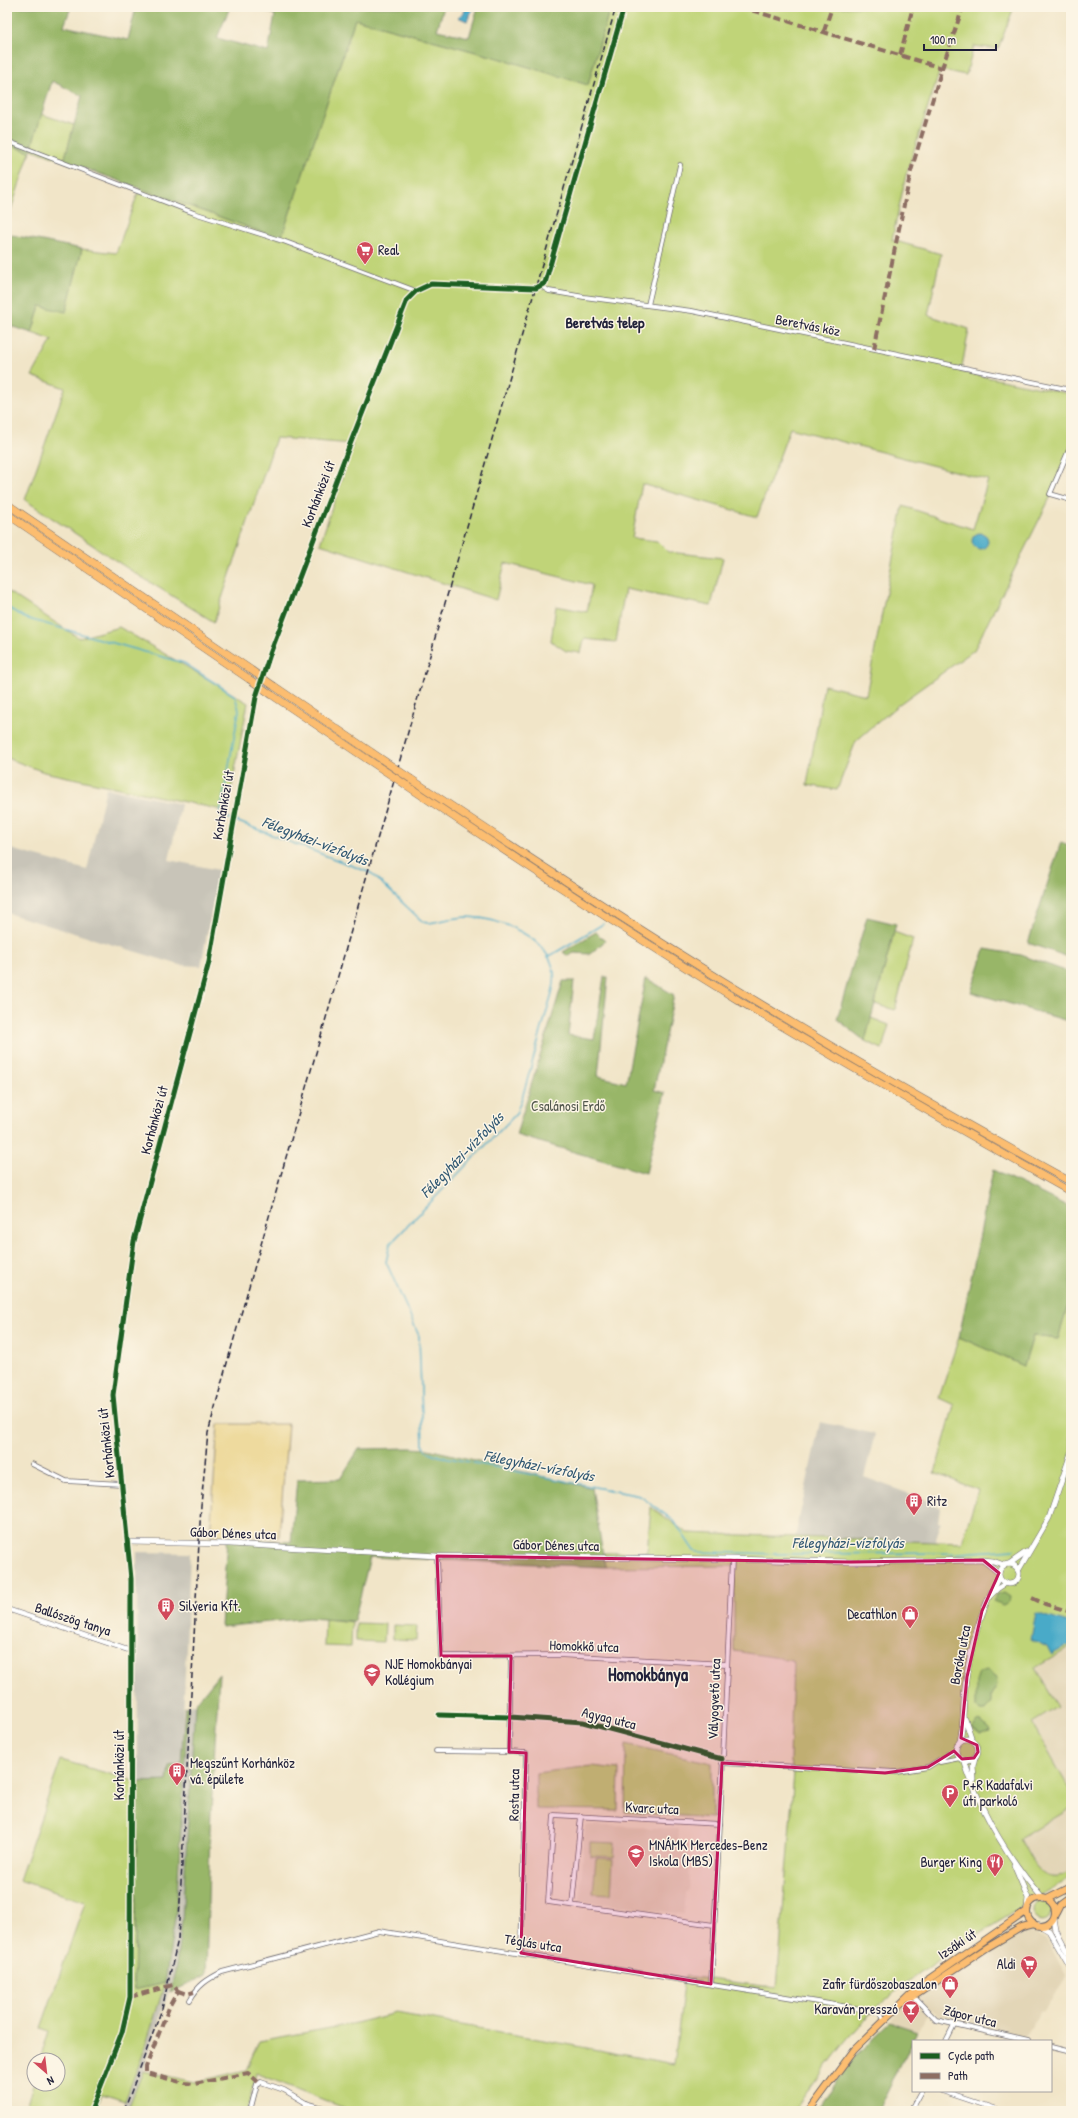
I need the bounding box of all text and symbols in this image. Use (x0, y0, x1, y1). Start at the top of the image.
scale bar (924, 26, 996, 52)
text: 100 m (930, 31, 956, 48)
supermarket icon: Real (355, 240, 375, 265)
place label: Real (378, 240, 399, 259)
street label: Beretvás köz (774, 309, 842, 340)
district label: Beretvás telep (565, 312, 645, 334)
street label: Korhánközi út (296, 457, 339, 530)
street label: Korhánközi út (207, 768, 238, 841)
water label: Félegyházi-vízfolyás (259, 811, 372, 871)
street label: Korhánközi út (135, 1083, 172, 1156)
park label: Csalánosi Erdő (531, 1096, 605, 1115)
water label: Félegyházi-vízfolyás (415, 1106, 509, 1202)
street label: Korhánközi út (92, 1407, 119, 1479)
water label: Félegyházi-vízfolyás (482, 1445, 597, 1487)
building icon: Ritz (904, 1491, 924, 1516)
place label: Ritz (927, 1491, 947, 1510)
street label: Gábor Dénes utca (190, 1522, 277, 1544)
water label: Félegyházi-vízfolyás (792, 1532, 905, 1553)
street label: Gábor Dénes utca (513, 1534, 600, 1555)
building icon: Silveria Kft. (156, 1596, 176, 1621)
place label: Silveria Kft. (179, 1596, 241, 1615)
street label: Ballószög tanya (32, 1597, 114, 1641)
place label: Decathlon (847, 1604, 897, 1623)
shop icon: Decathlon (900, 1604, 920, 1629)
street label: Boróka utca (944, 1623, 975, 1686)
street label: Homokkő utca (549, 1635, 619, 1656)
place label: NJE Homokbányai Kollégium (385, 1654, 472, 1690)
street label: Vályogvető utca (703, 1658, 725, 1740)
school or university icon: NJE Homokbányai Kollégium (362, 1662, 382, 1687)
district label: Homokbánya (608, 1662, 689, 1688)
street label: Agyag utca (580, 1702, 639, 1735)
street label: Korhánközi út (109, 1730, 128, 1800)
place label: Megszűnt Korhánköz vá. épülete (190, 1753, 295, 1789)
building icon: Megszűnt Korhánköz vá. épülete (167, 1761, 187, 1786)
street label: Rosta utca (504, 1768, 523, 1821)
place label: P+R Kadafalvi úti parkoló (963, 1775, 1033, 1811)
parking icon: P+R Kadafalvi úti parkoló (940, 1783, 960, 1808)
street label: Kvarc utca (625, 1797, 680, 1818)
place label: MNÁMK Mercedes-Benz Iskola (MBS) (649, 1835, 768, 1870)
school or university icon: MNÁMK Mercedes-Benz Iskola (MBS) (626, 1843, 646, 1868)
place label: Burger King (920, 1852, 982, 1872)
restaurant icon: Burger King (985, 1852, 1005, 1877)
street label: Izsáki út (934, 1924, 980, 1963)
street label: Téglás utca (503, 1929, 563, 1957)
place label: Aldi (997, 1954, 1016, 1973)
supermarket icon: Aldi (1019, 1954, 1039, 1979)
place label: Zafir fürdőszobaszalon (822, 1974, 937, 1993)
shop icon: Zafir fürdőszobaszalon (940, 1974, 960, 1999)
place label: Karaván presszó (814, 1999, 898, 2019)
bar icon: Karaván presszó (901, 1999, 921, 2024)
street label: Zápor utca (941, 2000, 999, 2032)
legend (912, 2040, 1052, 2092)
text: Cycle path (948, 2047, 994, 2064)
north arrow (26, 2052, 66, 2092)
text: Path (948, 2067, 968, 2084)
text: N (45, 2073, 57, 2088)

